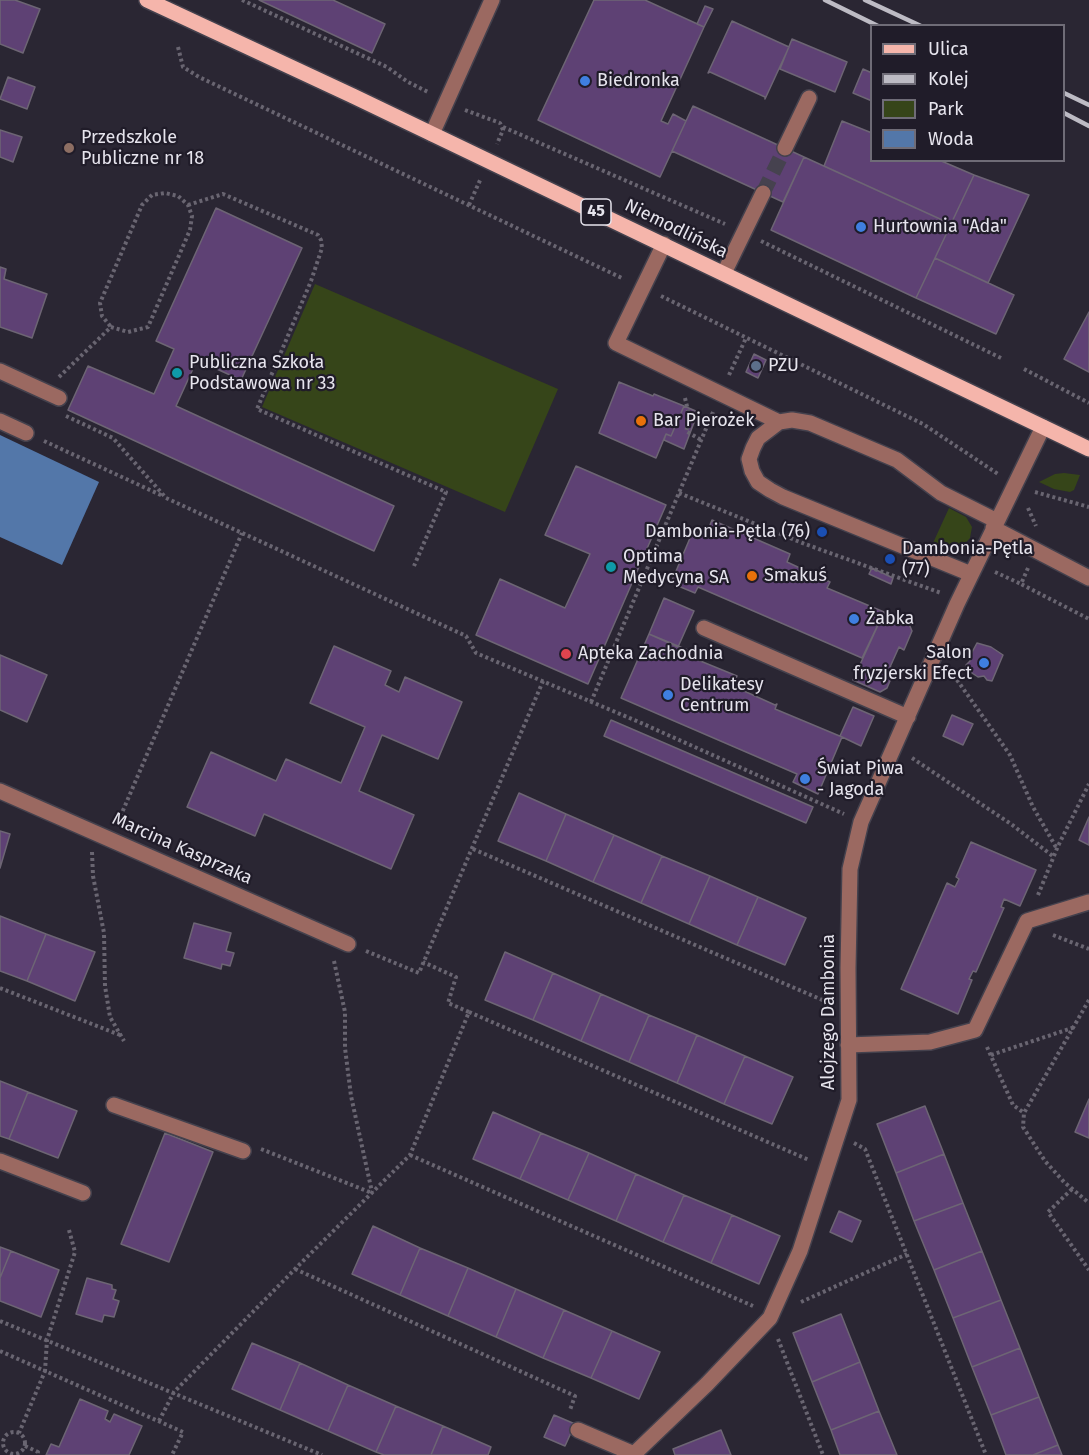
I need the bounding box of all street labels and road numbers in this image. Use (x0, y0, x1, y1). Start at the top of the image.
street label: Niemodlińska (621, 195, 731, 263)
road number: 45 (581, 199, 611, 225)
street label: Marcina Kasprzaka (109, 808, 255, 890)
street label: Alojzego Dambonia (818, 934, 840, 1090)

